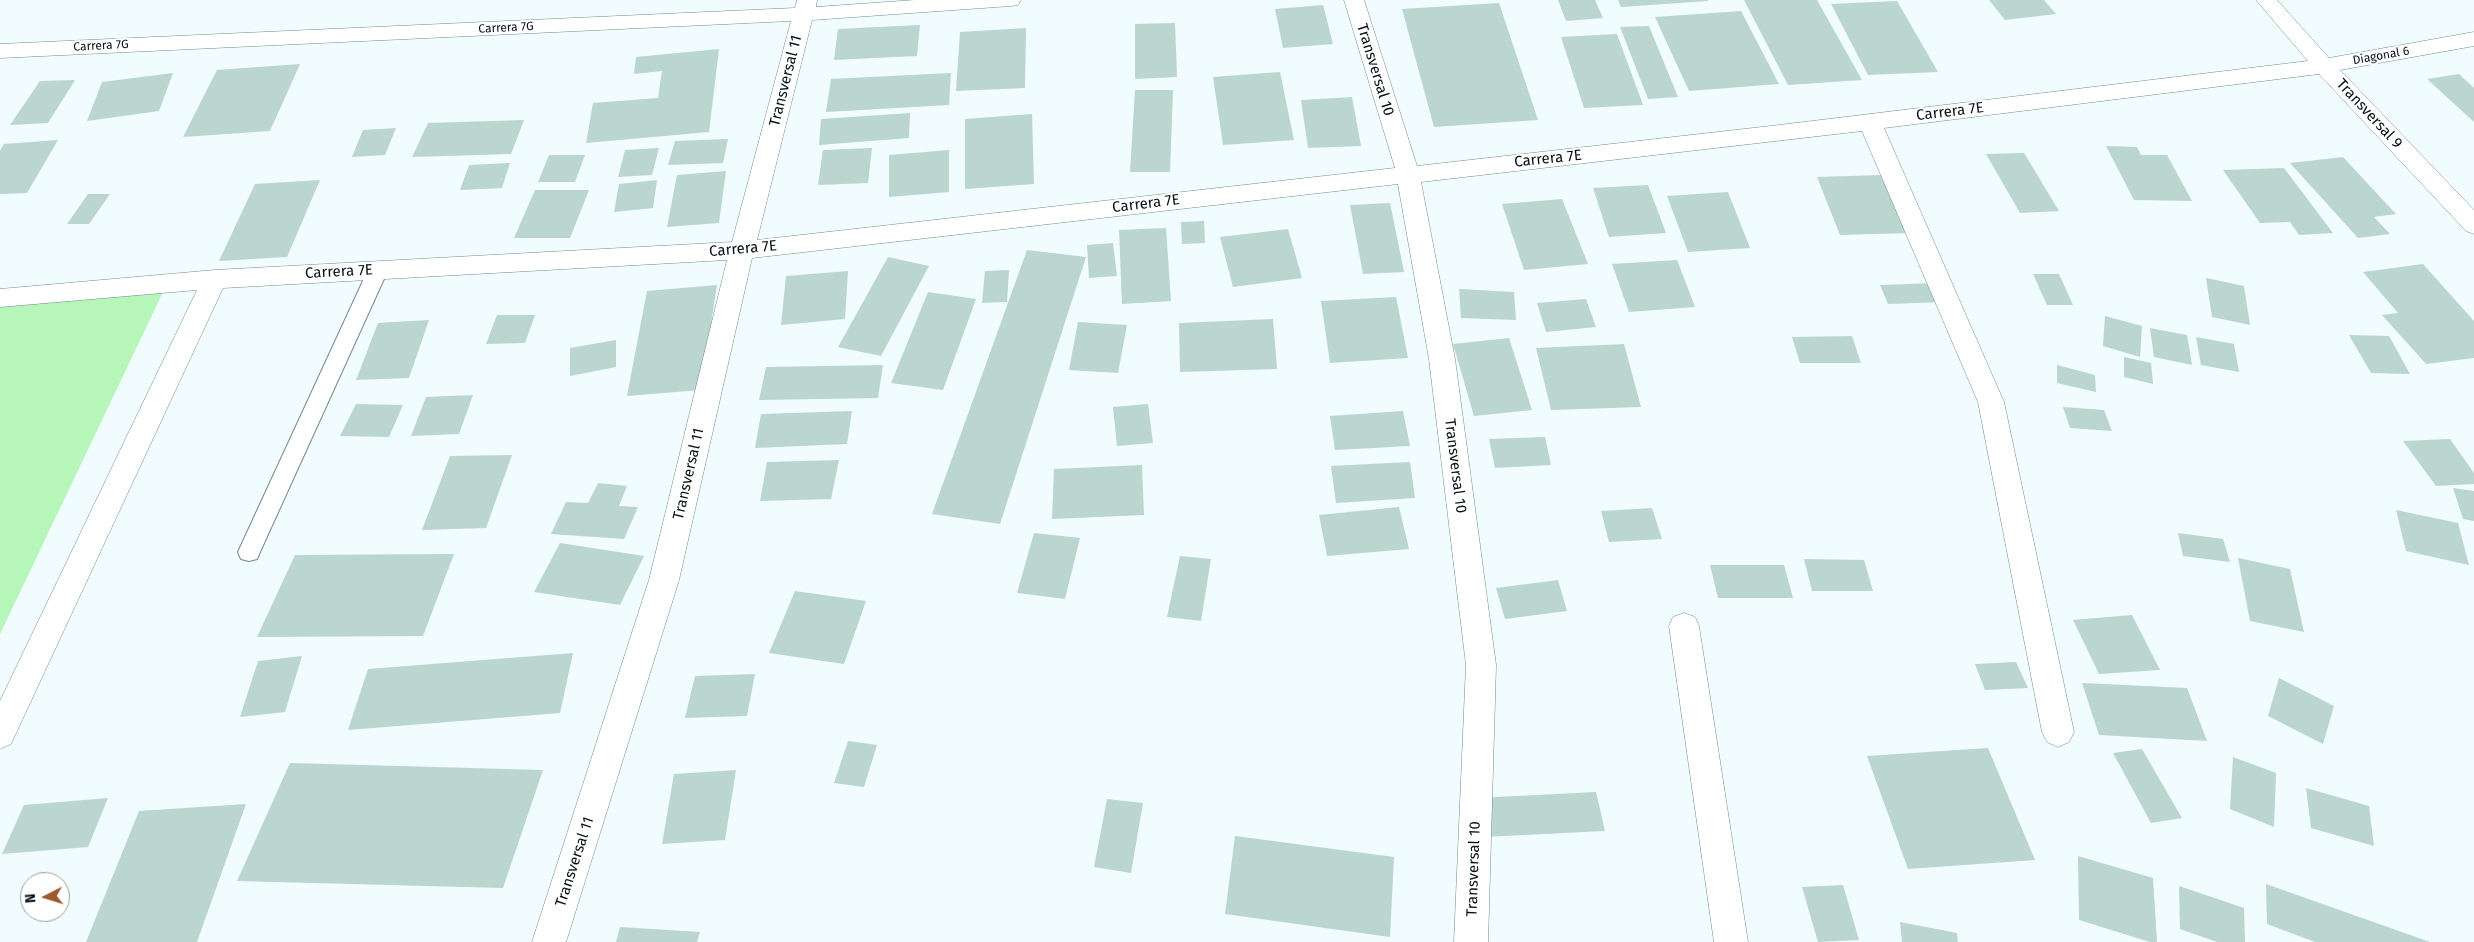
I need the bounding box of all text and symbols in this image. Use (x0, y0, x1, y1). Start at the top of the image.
street label: Carrera 7G (478, 19, 534, 37)
street label: Transversal 10 (1352, 22, 1398, 118)
street label: Transversal 11 (766, 34, 806, 128)
street label: Carrera 7G (73, 37, 129, 55)
street label: Diagonal 6 (2352, 44, 2410, 68)
street label: Transversal 9 (2332, 76, 2406, 152)
street label: Carrera 7E (1915, 99, 1985, 125)
street label: Carrera 7E (1513, 147, 1583, 171)
street label: Carrera 7E (1111, 191, 1181, 217)
street label: Carrera 7E (708, 237, 778, 261)
street label: Carrera 7E (305, 261, 373, 283)
street label: Transversal 10 (1440, 418, 1470, 514)
street label: Transversal 11 (670, 426, 708, 522)
street label: Transversal 11 (552, 815, 598, 909)
street label: Transversal 10 (1463, 821, 1485, 917)
north arrow (20, 872, 70, 922)
text: N (22, 893, 39, 904)

